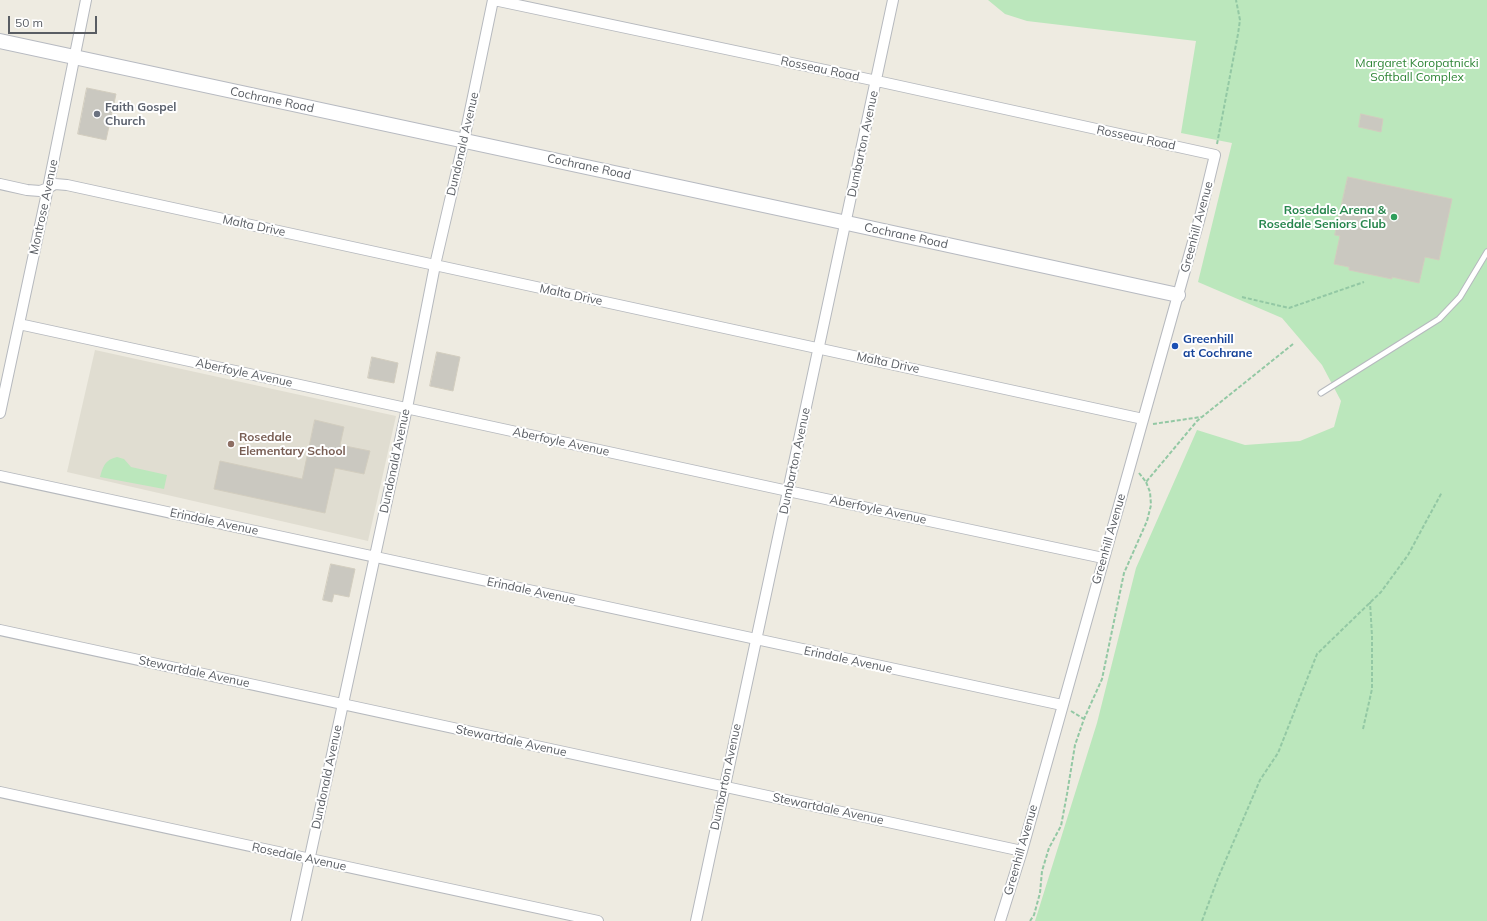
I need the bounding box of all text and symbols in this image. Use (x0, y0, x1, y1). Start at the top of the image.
scale bar (10, 8, 99, 34)
text: 50 m (15, 15, 43, 30)
street label: Rosseau Road (779, 54, 861, 84)
park label: Margaret Koropatnicki Softball Complex (1355, 56, 1479, 84)
street label: Cochrane Road (229, 84, 315, 116)
street label: Dumbarton Avenue (845, 89, 881, 199)
street label: Dundonald Avenue (444, 91, 482, 197)
place label: Faith Gospel Church (105, 100, 176, 128)
marker: Faith Gospel Church (92, 109, 102, 119)
street label: Rosseau Road (1095, 123, 1177, 153)
street label: Cochrane Road (546, 151, 632, 183)
street label: Montrose Avenue (27, 158, 61, 256)
street label: Greenhill Avenue (1178, 180, 1216, 274)
place label: Rosedale Arena & Rosedale Seniors Club (1258, 203, 1386, 231)
street label: Malta Drive (221, 212, 287, 240)
marker: Rosedale Arena & Rosedale Seniors Club (1389, 212, 1399, 222)
street label: Cochrane Road (863, 220, 949, 252)
street label: Malta Drive (538, 281, 604, 309)
place label: Greenhill at Cochrane (1183, 332, 1252, 360)
marker: Greenhill at Cochrane (1170, 341, 1180, 351)
street label: Malta Drive (855, 349, 921, 377)
street label: Aberfoyle Avenue (194, 356, 294, 390)
street label: Dumbarton Avenue (777, 406, 813, 516)
street label: Dundonald Avenue (377, 408, 413, 514)
street label: Aberfoyle Avenue (511, 425, 611, 459)
place label: Rosedale Elementary School (239, 430, 346, 458)
marker: Rosedale Elementary School (226, 439, 236, 449)
street label: Greenhill Avenue (1089, 492, 1129, 586)
street label: Aberfoyle Avenue (828, 493, 928, 527)
street label: Erindale Avenue (168, 506, 260, 538)
street label: Erindale Avenue (485, 575, 577, 607)
street label: Erindale Avenue (802, 644, 894, 676)
street label: Stewartdale Avenue (137, 653, 251, 691)
street label: Stewartdale Avenue (454, 722, 568, 760)
street label: Dumbarton Avenue (708, 722, 744, 832)
street label: Dundonald Avenue (309, 724, 345, 830)
street label: Stewartdale Avenue (771, 790, 885, 828)
street label: Greenhill Avenue (1001, 803, 1041, 897)
street label: Rosedale Avenue (250, 840, 348, 874)

